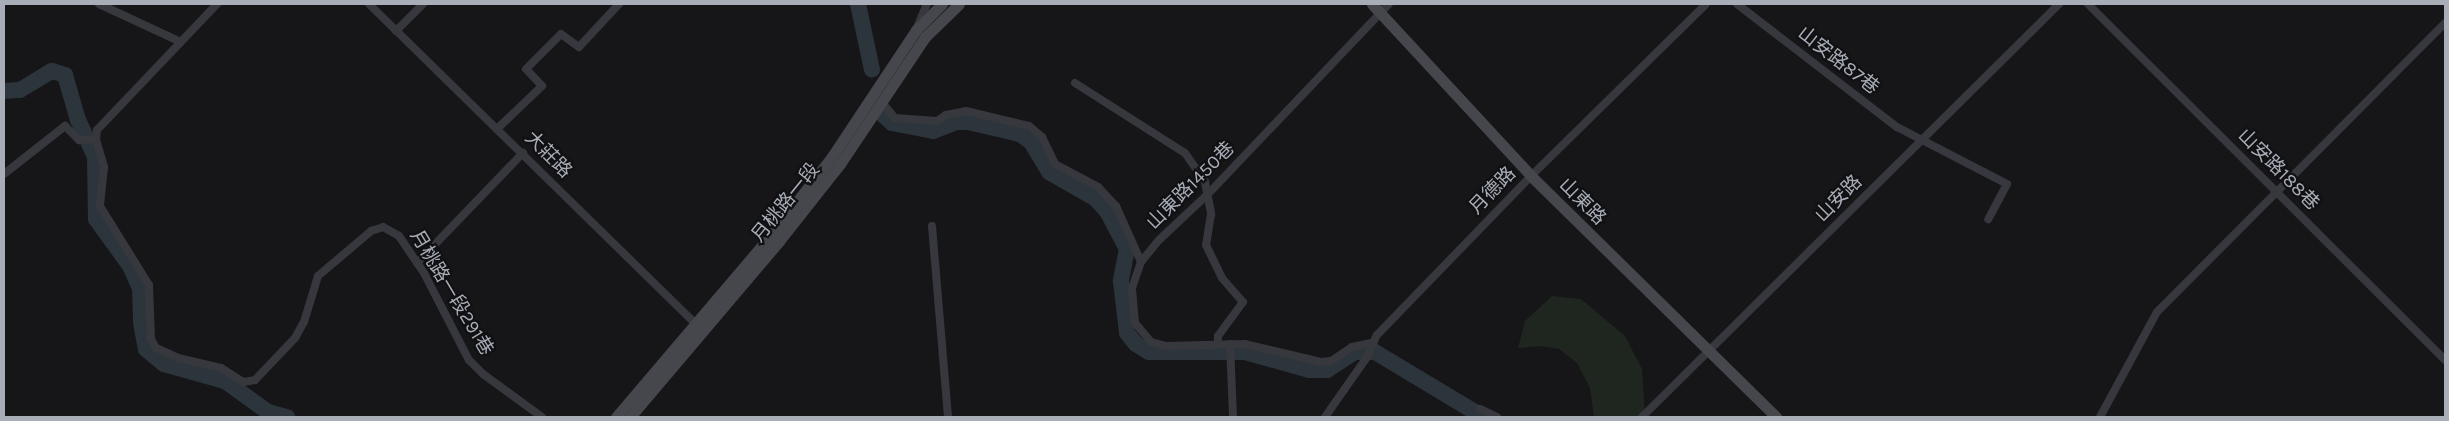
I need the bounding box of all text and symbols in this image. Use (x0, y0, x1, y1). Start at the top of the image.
street label: 山安路87巷 (1793, 22, 1883, 100)
street label: 山安路188巷 (2233, 125, 2323, 215)
street label: 大莊路 (520, 127, 576, 183)
street label: 山東路1450巷 (1142, 137, 1240, 235)
street label: 月桃路一段 (747, 159, 825, 247)
street label: 月德路 (1465, 163, 1521, 219)
street label: 山安路 (1811, 171, 1867, 227)
street label: 山東路 (1554, 174, 1610, 230)
street label: 月桃路一段291巷 (405, 226, 497, 360)

